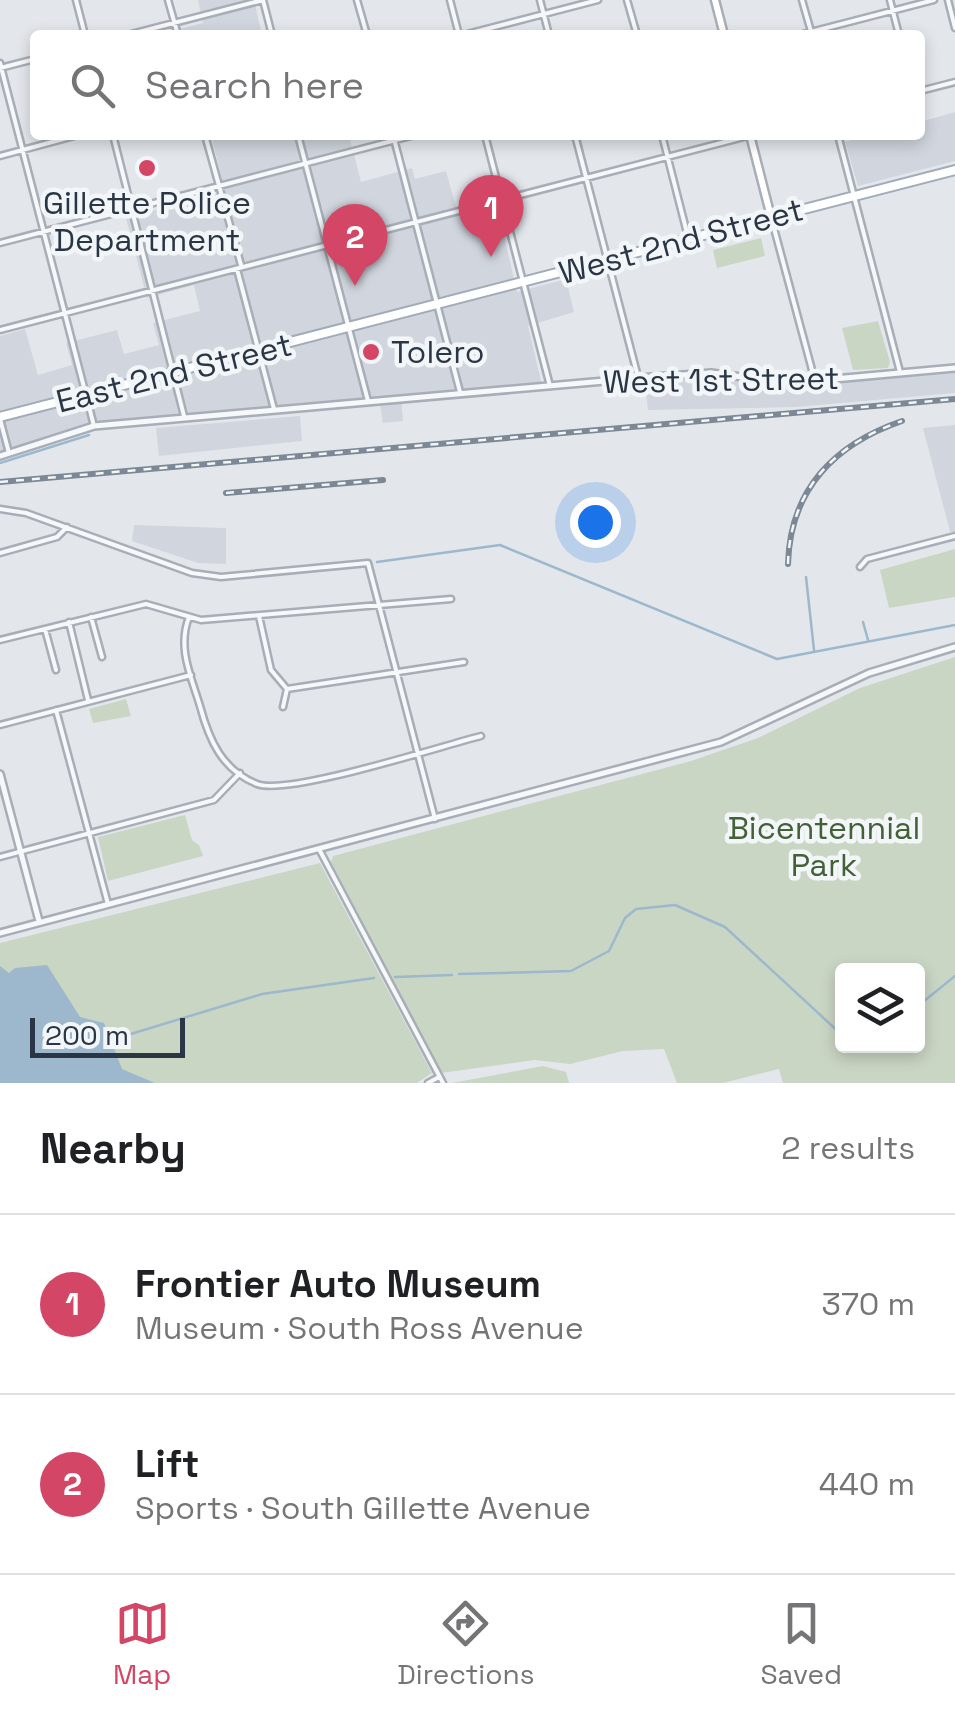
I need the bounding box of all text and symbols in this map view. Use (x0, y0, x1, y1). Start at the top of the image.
search box (30, 30, 925, 140)
icon: search (65, 58, 120, 113)
text: Search here (145, 61, 364, 109)
marker: Gillette Police Department (136, 157, 158, 179)
pin: 1 (458, 174, 524, 257)
place label: Gillette Police Department (43, 183, 251, 260)
street label: West 2nd Street (554, 189, 808, 293)
pin: 2 (322, 204, 388, 286)
street label: East 2nd Street (52, 324, 296, 422)
place label: Tolero (391, 332, 484, 372)
marker: Tolero (360, 341, 382, 363)
street label: West 1st Street (602, 358, 840, 402)
your location (570, 497, 621, 548)
park label: Bicentennial Park (728, 808, 920, 885)
map controls (835, 963, 925, 1053)
button: layers (835, 963, 925, 1053)
scale bar (30, 1013, 185, 1058)
text: 200 m (45, 1017, 129, 1053)
text: Nearby (40, 1122, 186, 1175)
text: 2 results (781, 1128, 915, 1168)
text: Frontier Auto Museum (135, 1260, 541, 1308)
text: 1 (65, 1284, 80, 1324)
text: 370 m (822, 1284, 915, 1324)
text: Museum · South Ross Avenue (135, 1308, 584, 1348)
text: Lift (135, 1440, 199, 1488)
text: 2 (63, 1464, 82, 1504)
text: 440 m (819, 1464, 915, 1504)
text: Sports · South Gillette Avenue (135, 1488, 591, 1528)
tab: Map (113, 1596, 171, 1692)
tab: Directions (397, 1596, 534, 1692)
tab: Saved (760, 1596, 842, 1692)

